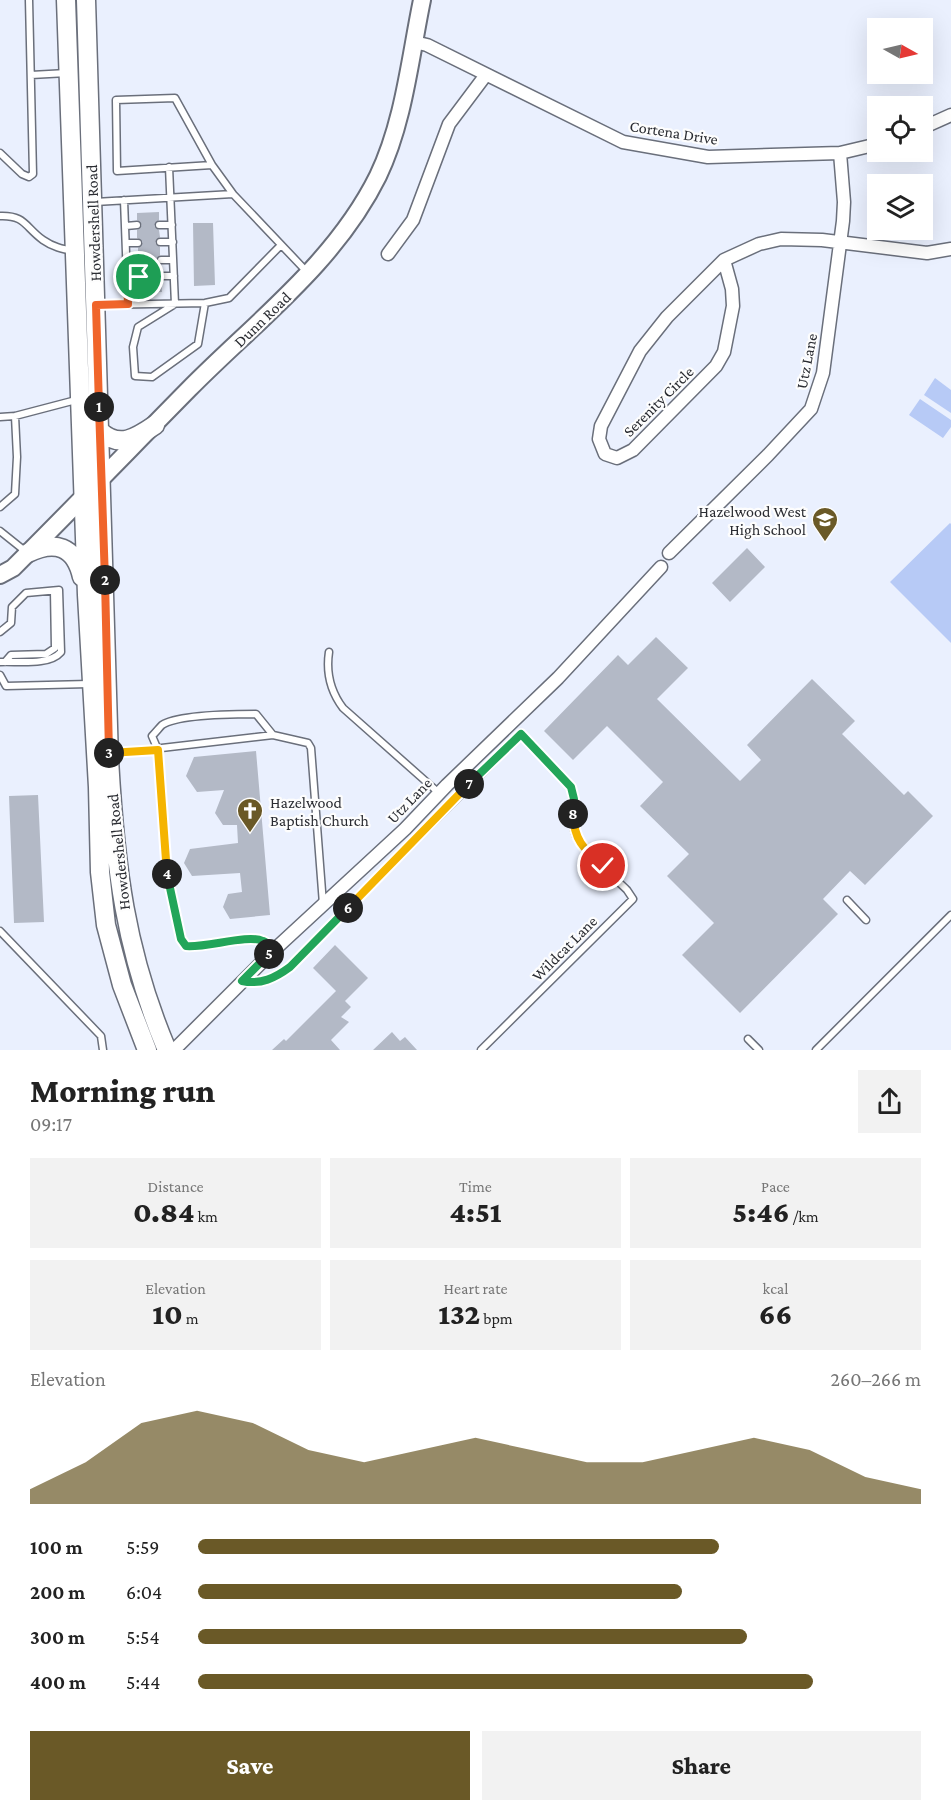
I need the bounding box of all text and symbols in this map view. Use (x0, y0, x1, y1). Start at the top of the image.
north arrow (867, 18, 933, 84)
map controls (867, 18, 933, 240)
button: locate (867, 96, 933, 162)
street label: Cortena Drive (629, 117, 719, 148)
street label: Howdershell Road (83, 164, 104, 282)
button: layers (867, 174, 933, 240)
pin (113, 251, 164, 302)
icon: arrive (122, 260, 155, 293)
street label: Dunn Road (231, 288, 294, 350)
street label: Utz Lane (793, 332, 820, 390)
street label: Serenity Circle (620, 363, 698, 441)
pin: 1 (84, 392, 114, 422)
text: 1 (96, 398, 102, 415)
place label: Hazelwood West High School (699, 503, 807, 539)
school or university icon: Hazelwood West High School (810, 505, 840, 543)
pin: 2 (90, 565, 120, 595)
text: 2 (101, 571, 109, 588)
pin: 3 (94, 738, 124, 768)
text: 3 (105, 744, 113, 761)
pin: 7 (454, 769, 484, 799)
street label: Utz Lane (384, 774, 435, 826)
text: 7 (465, 775, 473, 792)
street label: Howdershell Road (104, 792, 133, 911)
place label: Hazelwood Baptish Church (270, 794, 369, 830)
church icon: Hazelwood Baptish Church (235, 796, 265, 834)
pin: 8 (558, 799, 588, 829)
text: 8 (568, 805, 578, 822)
pin (577, 840, 628, 891)
icon: check (586, 849, 619, 882)
pin: 4 (152, 859, 182, 889)
text: 4 (163, 865, 171, 882)
pin: 6 (333, 893, 363, 923)
text: 6 (344, 899, 352, 916)
street label: Wildcat Lane (528, 912, 600, 984)
pin: 5 (254, 939, 284, 969)
text: 5 (265, 945, 273, 962)
button: share (858, 1070, 921, 1133)
text: Morning run (30, 1072, 215, 1109)
text: 09:17 (30, 1113, 72, 1135)
text: Distance (148, 1178, 203, 1195)
text: Time (459, 1178, 492, 1195)
text: Pace (761, 1178, 790, 1195)
text: 0.84 (133, 1195, 194, 1228)
text: 4:51 (450, 1195, 501, 1228)
text: 5:46 (732, 1195, 789, 1228)
text: km (194, 1208, 218, 1225)
text: /km (789, 1208, 819, 1225)
text: Elevation (145, 1280, 206, 1297)
text: Heart rate (444, 1280, 507, 1297)
text: kcal (763, 1280, 788, 1297)
text: 10 (152, 1297, 183, 1330)
text: 132 (438, 1297, 480, 1330)
text: 66 (759, 1297, 792, 1330)
text: m (183, 1310, 199, 1327)
text: bpm (480, 1310, 513, 1327)
text: Elevation (30, 1368, 106, 1390)
text: 260–266 m (831, 1368, 921, 1390)
text: 100 m (30, 1536, 83, 1558)
text: 5:59 (126, 1536, 159, 1558)
text: 200 m (30, 1581, 85, 1603)
text: 6:04 (126, 1581, 162, 1603)
text: 300 m (30, 1626, 85, 1648)
text: 5:54 (126, 1626, 160, 1648)
text: 400 m (30, 1671, 86, 1693)
text: 5:44 (126, 1671, 160, 1693)
button: Save (30, 1731, 470, 1800)
button: Share (482, 1731, 921, 1800)

